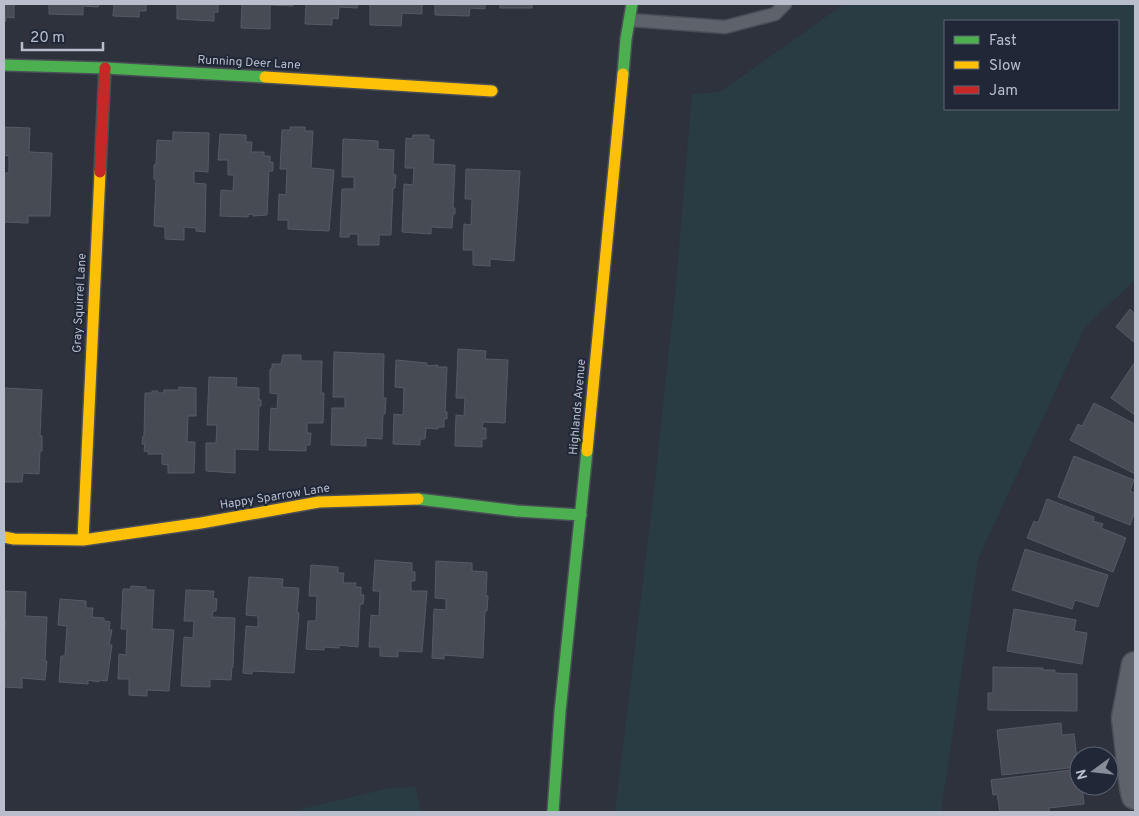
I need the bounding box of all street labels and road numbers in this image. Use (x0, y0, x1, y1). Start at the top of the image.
street label: Running Deer Lane (197, 52, 301, 74)
street label: Gray Squirrel Lane (69, 253, 91, 353)
street label: Highlands Avenue (566, 358, 590, 456)
street label: Happy Sparrow Lane (219, 480, 331, 514)

